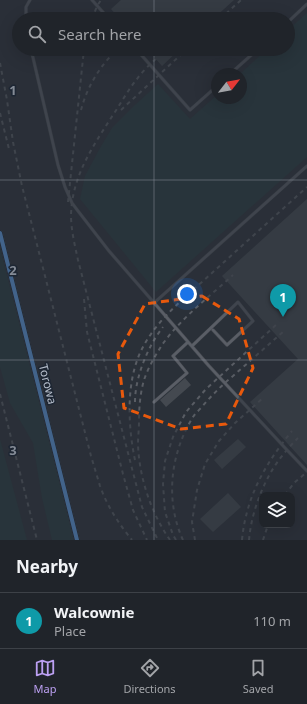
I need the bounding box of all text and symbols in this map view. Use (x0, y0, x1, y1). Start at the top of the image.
search box (12, 12, 295, 56)
icon: search (26, 23, 48, 45)
text: Search here (58, 24, 141, 44)
north arrow (211, 68, 247, 104)
text: 1 (9, 81, 17, 99)
text: 2 (9, 261, 17, 279)
your location (177, 284, 197, 304)
pin: 1 (270, 284, 296, 317)
street label: Torowa (35, 362, 61, 406)
text: 3 (9, 441, 17, 459)
map controls (259, 492, 295, 528)
button: layers (259, 492, 295, 528)
text: Nearby (16, 555, 78, 578)
text: Walcownie (54, 602, 135, 622)
text: 1 (25, 612, 33, 630)
text: 110 m (253, 612, 291, 630)
text: Place (54, 622, 86, 640)
tab: Map (34, 657, 56, 696)
tab: Directions (123, 657, 176, 696)
tab: Saved (243, 657, 273, 696)

